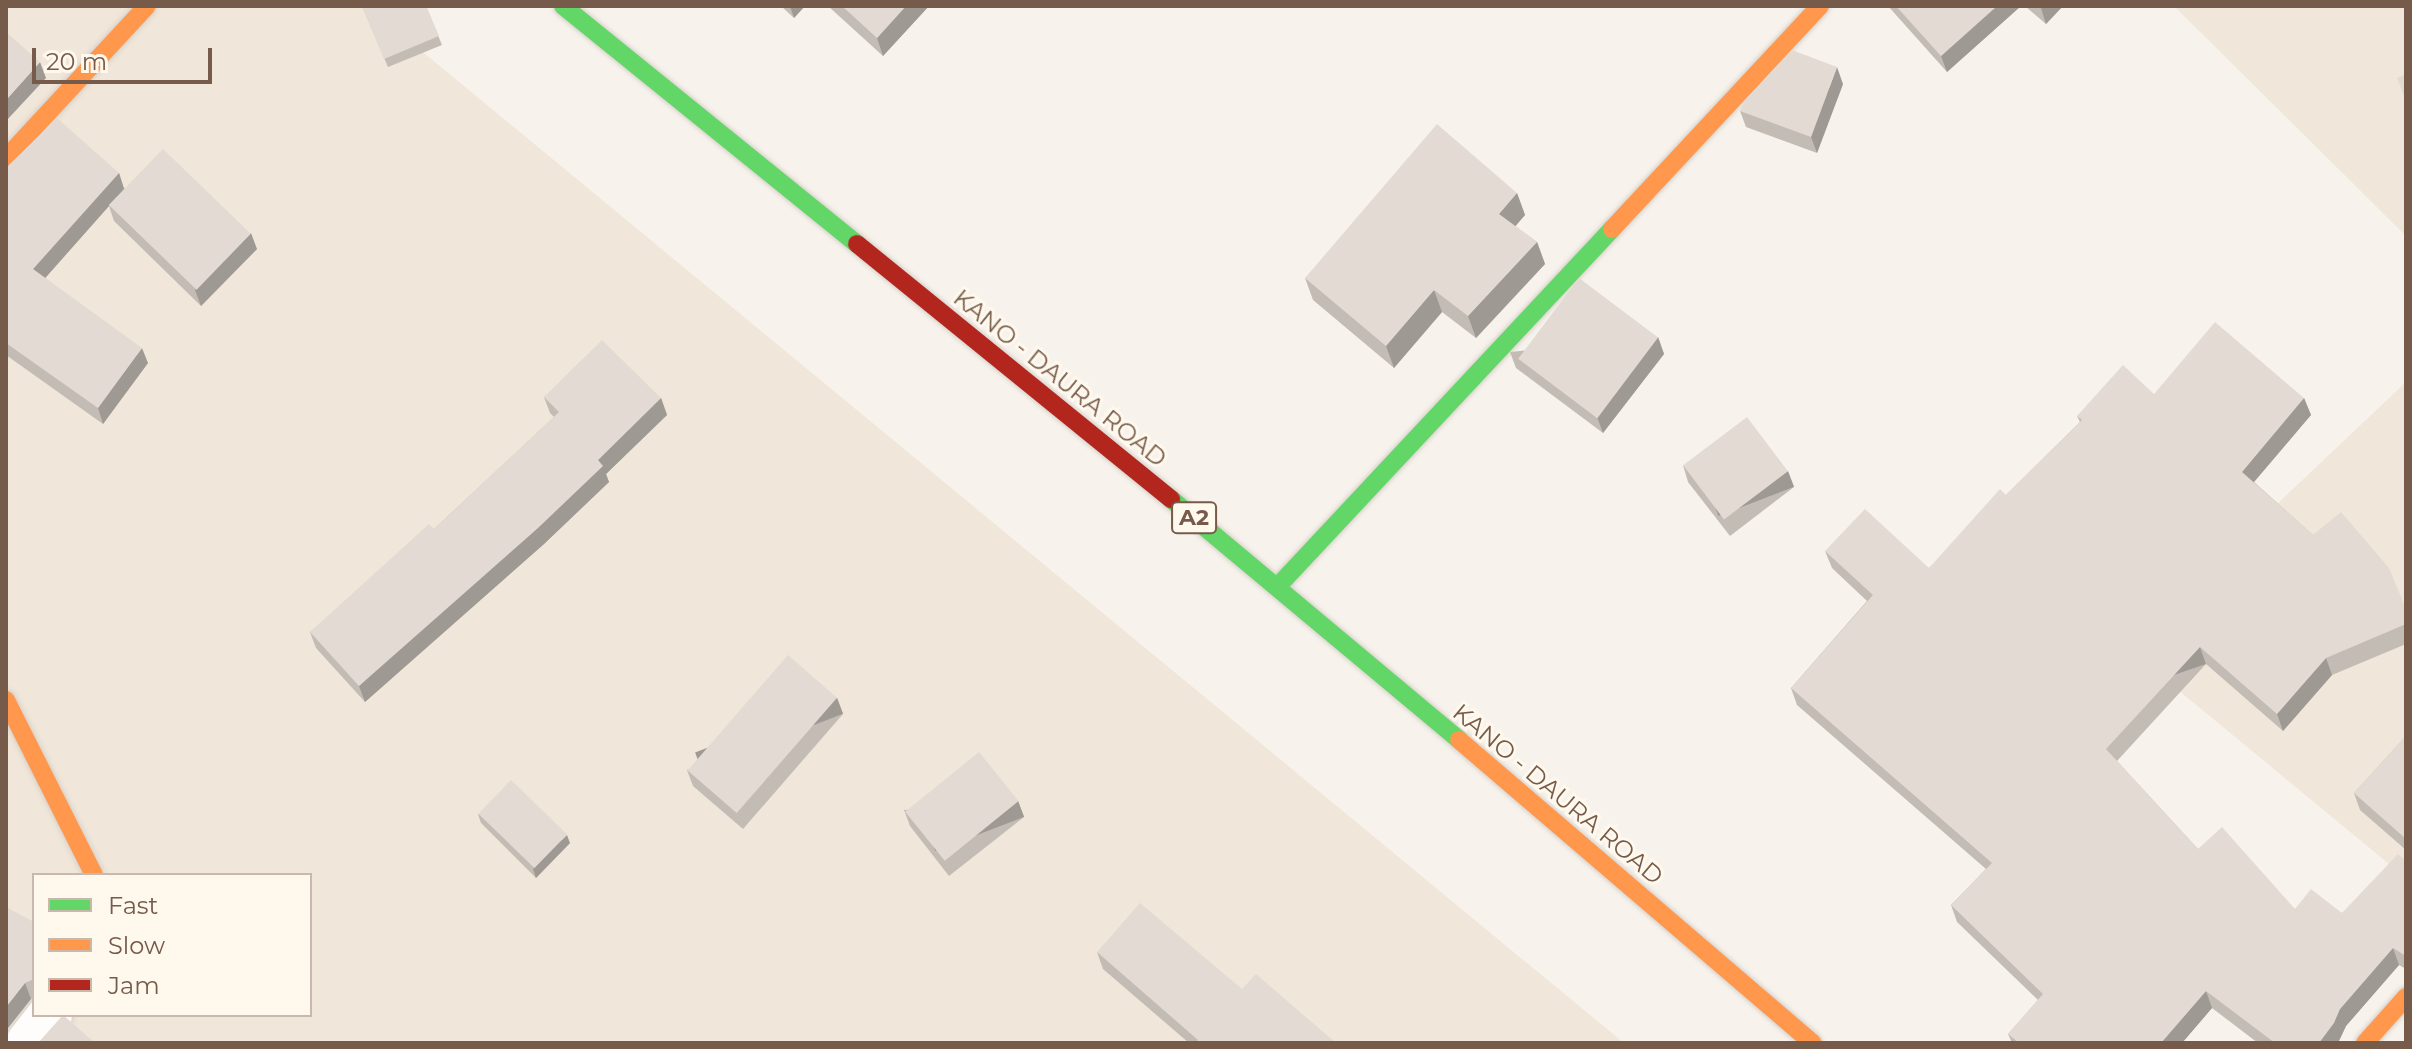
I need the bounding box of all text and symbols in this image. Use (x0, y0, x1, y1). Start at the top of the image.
scale bar (36, 32, 216, 82)
text: 20 m (46, 47, 107, 76)
street label: KANO - DAURA ROAD (948, 283, 1172, 473)
road number: A2 (1170, 500, 1218, 536)
street label: KANO - DAURA ROAD (1447, 698, 1669, 890)
legend (32, 873, 312, 1017)
text: Fast (108, 891, 158, 920)
text: Slow (108, 931, 165, 960)
text: Jam (108, 971, 160, 1000)

